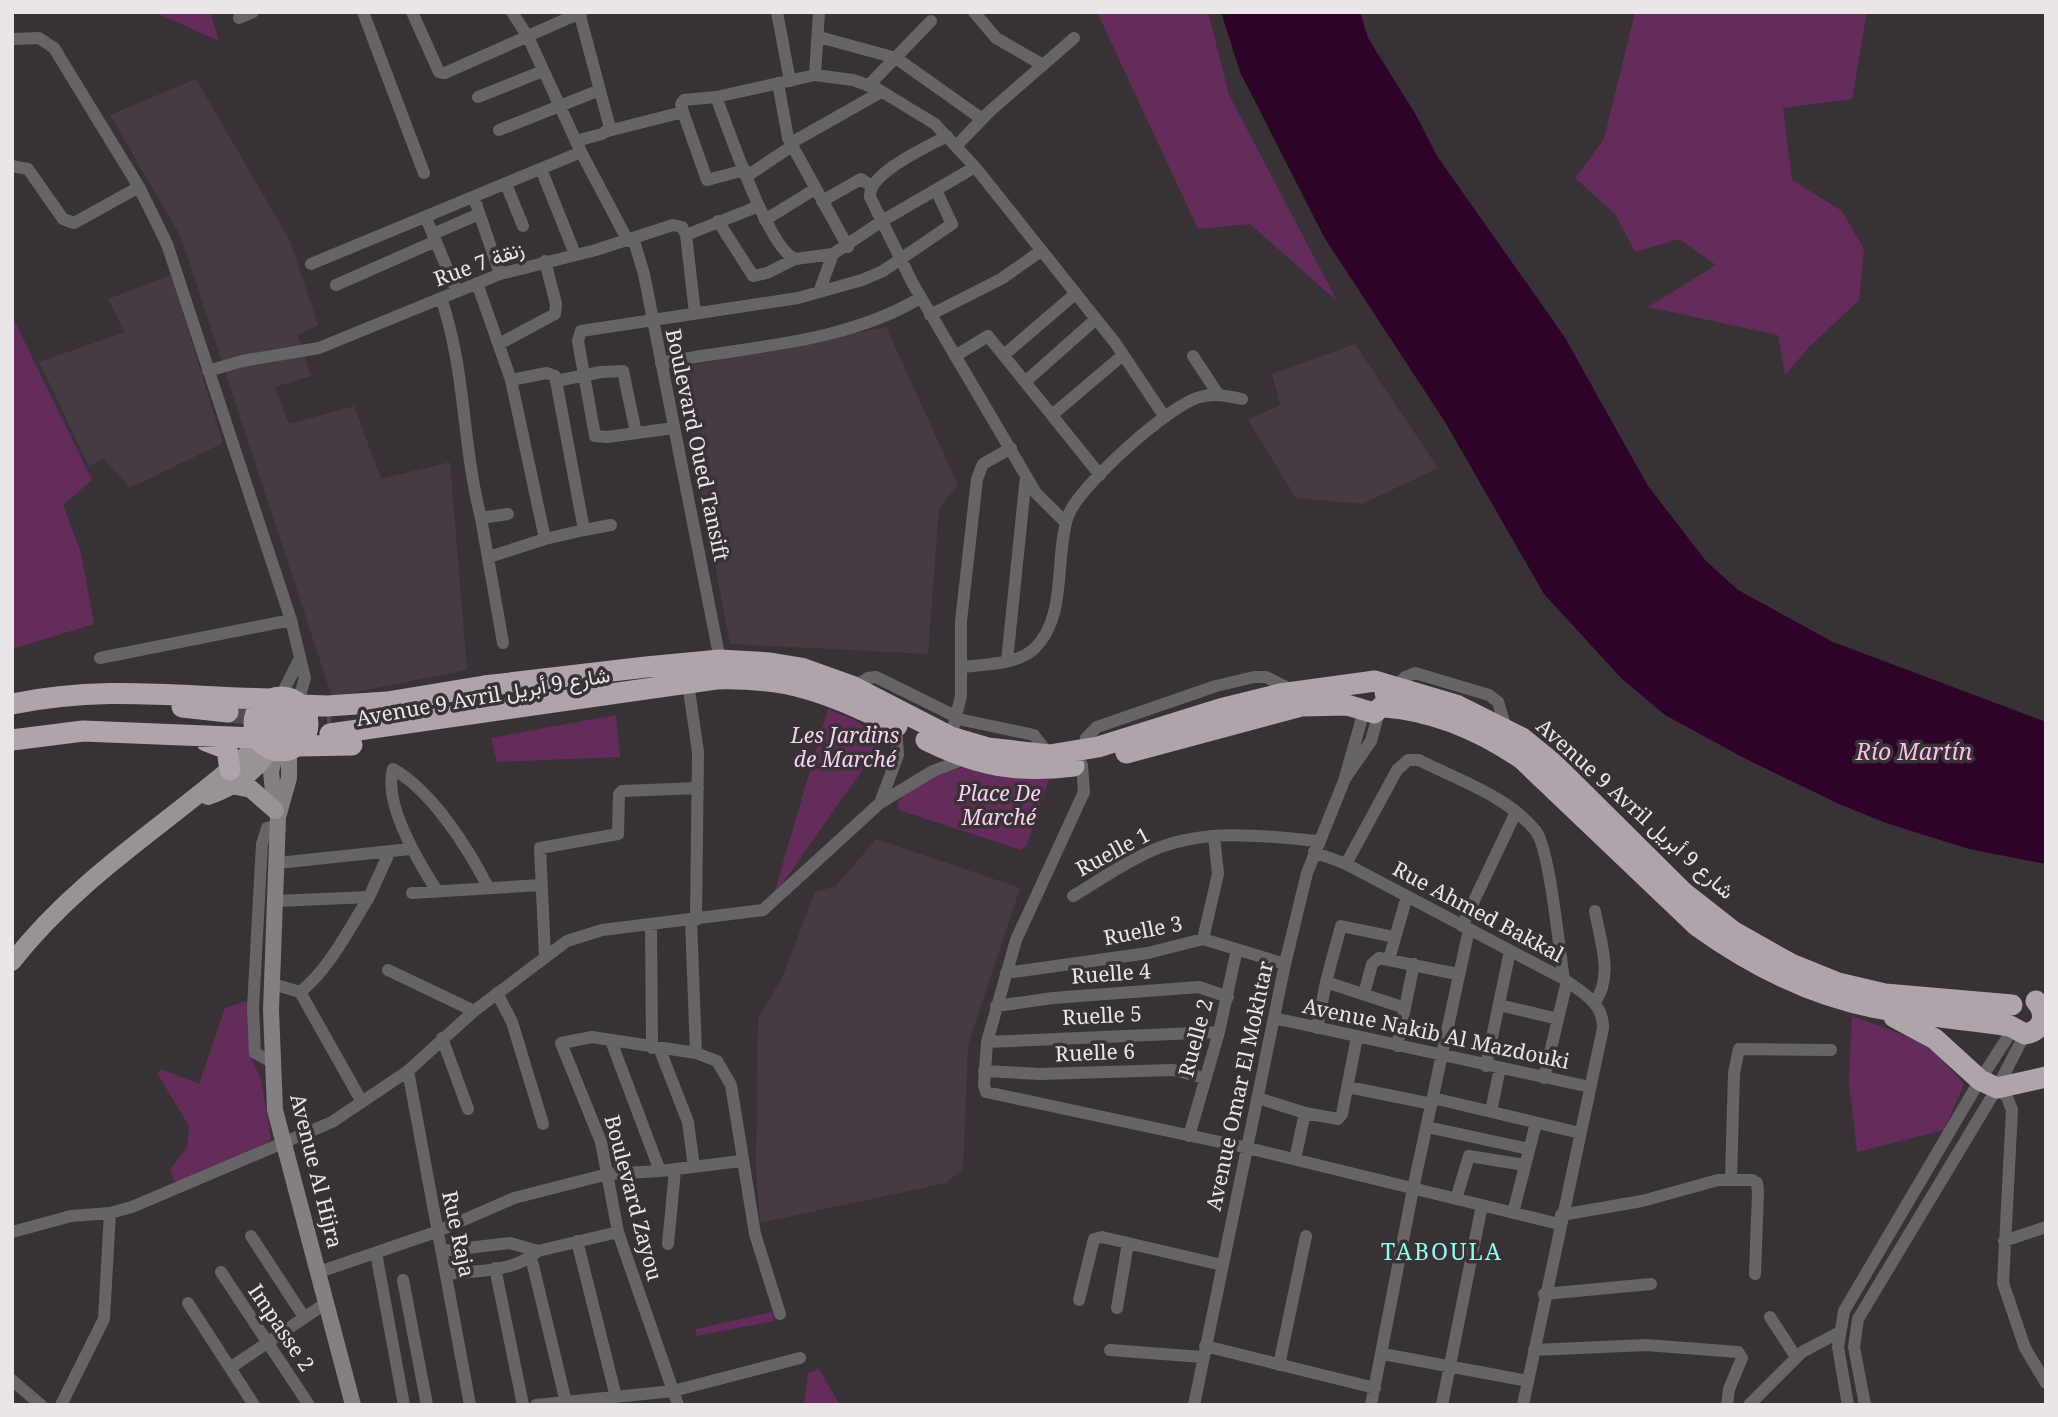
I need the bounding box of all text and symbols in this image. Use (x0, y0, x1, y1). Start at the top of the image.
street label: Rue 7 زنقة (430, 234, 528, 292)
street label: Boulevard Oued Tansift (660, 326, 736, 563)
street label: Avenue 9 Avril شارع 9 أبريل (354, 660, 612, 733)
street label: Avenue 9 Avril شارع 9 أبريل (1530, 712, 1741, 906)
park label: Les Jardins de Marché (790, 721, 900, 773)
water label: Río Martín (1855, 735, 1972, 767)
park label: Place De Marché (956, 779, 1041, 831)
street label: Ruelle 1 (1071, 820, 1154, 882)
street label: Rue Ahmed Bakkal (1388, 854, 1569, 968)
street label: Ruelle 3 (1101, 909, 1185, 951)
street label: Ruelle 4 (1070, 956, 1152, 990)
street label: Avenue Omar El Mokhtar (1199, 958, 1279, 1213)
street label: Avenue Nakib Al Mazdouki (1300, 991, 1572, 1075)
street label: Ruelle 2 (1171, 996, 1219, 1080)
street label: Ruelle 5 (1061, 999, 1143, 1031)
street label: Ruelle 6 (1055, 1037, 1135, 1067)
street label: Avenue Al Hijra (284, 1091, 350, 1251)
street label: Boulevard Zayou (598, 1112, 670, 1284)
street label: Rue Raja (436, 1188, 482, 1280)
district label: TABOULA (1381, 1235, 1503, 1267)
street label: Impasse 2 (242, 1278, 321, 1377)

